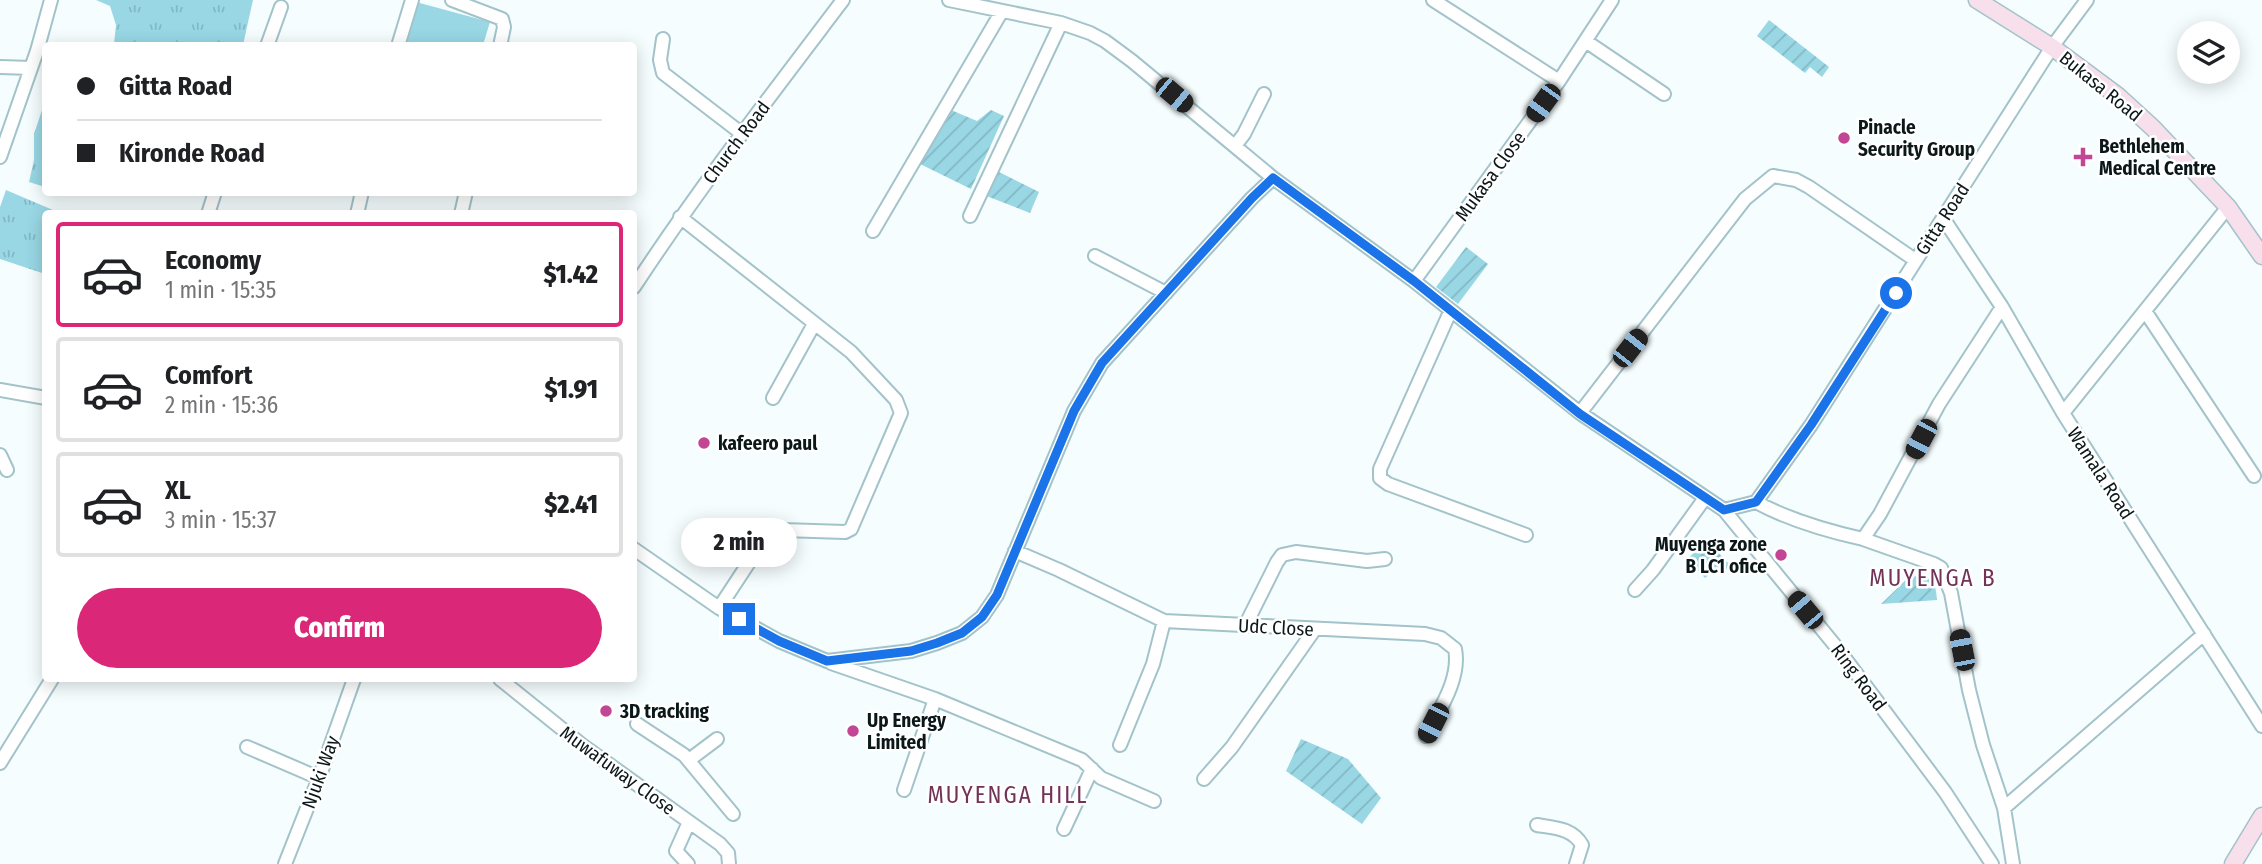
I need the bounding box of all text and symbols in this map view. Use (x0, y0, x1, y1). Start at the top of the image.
map controls (2177, 21, 2240, 84)
button: layers (2177, 21, 2240, 84)
street label: Bukasa Road (2055, 46, 2146, 127)
text: Gitta Road (119, 71, 232, 102)
car (1152, 73, 1197, 117)
car (1523, 80, 1564, 126)
street label: Church Road (698, 96, 775, 188)
place label: Pinacle Security Group (1858, 116, 1975, 161)
street label: Mukasa Close (1450, 127, 1531, 225)
marker: Pinacle Security Group (1836, 130, 1852, 146)
place label: Bethlehem Medical Centre (2099, 135, 2216, 180)
text: Kironde Road (119, 138, 265, 169)
marker: Bethlehem Medical Centre (2073, 147, 2093, 167)
street label: Gitta Road (1911, 179, 1974, 260)
icon: car (81, 243, 144, 306)
text: Economy (165, 245, 261, 276)
text: $1.42 (544, 259, 598, 290)
text: 1 min · 15:35 (165, 276, 276, 304)
route start (1880, 277, 1912, 309)
car (1609, 325, 1652, 371)
icon: car (81, 358, 144, 421)
text: Comfort (165, 360, 253, 391)
text: $1.91 (545, 374, 598, 405)
text: 2 min · 15:36 (165, 391, 278, 419)
car (1902, 416, 1941, 462)
street label: Wamala Road (2062, 423, 2139, 523)
place label: kafeero paul (718, 432, 818, 455)
marker: kafeero paul (696, 435, 712, 451)
icon: car (81, 473, 144, 536)
text: XL (165, 475, 191, 506)
text: $2.41 (544, 489, 598, 520)
text: 3 min · 15:37 (165, 506, 276, 534)
callout: 2 min (681, 518, 797, 566)
text: 2 min (714, 528, 764, 556)
place label: Muyenga zone B LC1 ofice (1655, 533, 1767, 578)
marker: Muyenga zone B LC1 ofice (1773, 547, 1789, 563)
district label: MUYENGA B (1869, 564, 1997, 592)
car (1784, 587, 1827, 633)
button: Confirm (77, 588, 602, 668)
route end (723, 603, 755, 635)
street label: Udc Close (1238, 614, 1314, 641)
car (1948, 627, 1977, 673)
street label: Ring Road (1826, 639, 1891, 715)
place label: 3D tracking (619, 700, 710, 723)
car (1415, 700, 1452, 746)
marker: 3D tracking (598, 703, 614, 719)
place label: Up Energy Limited (867, 709, 947, 754)
street label: Muwafuway Close (556, 721, 680, 820)
marker: Up Energy Limited (845, 723, 861, 739)
street label: Njuki Way (297, 732, 344, 812)
district label: MUYENGA HILL (927, 781, 1089, 809)

